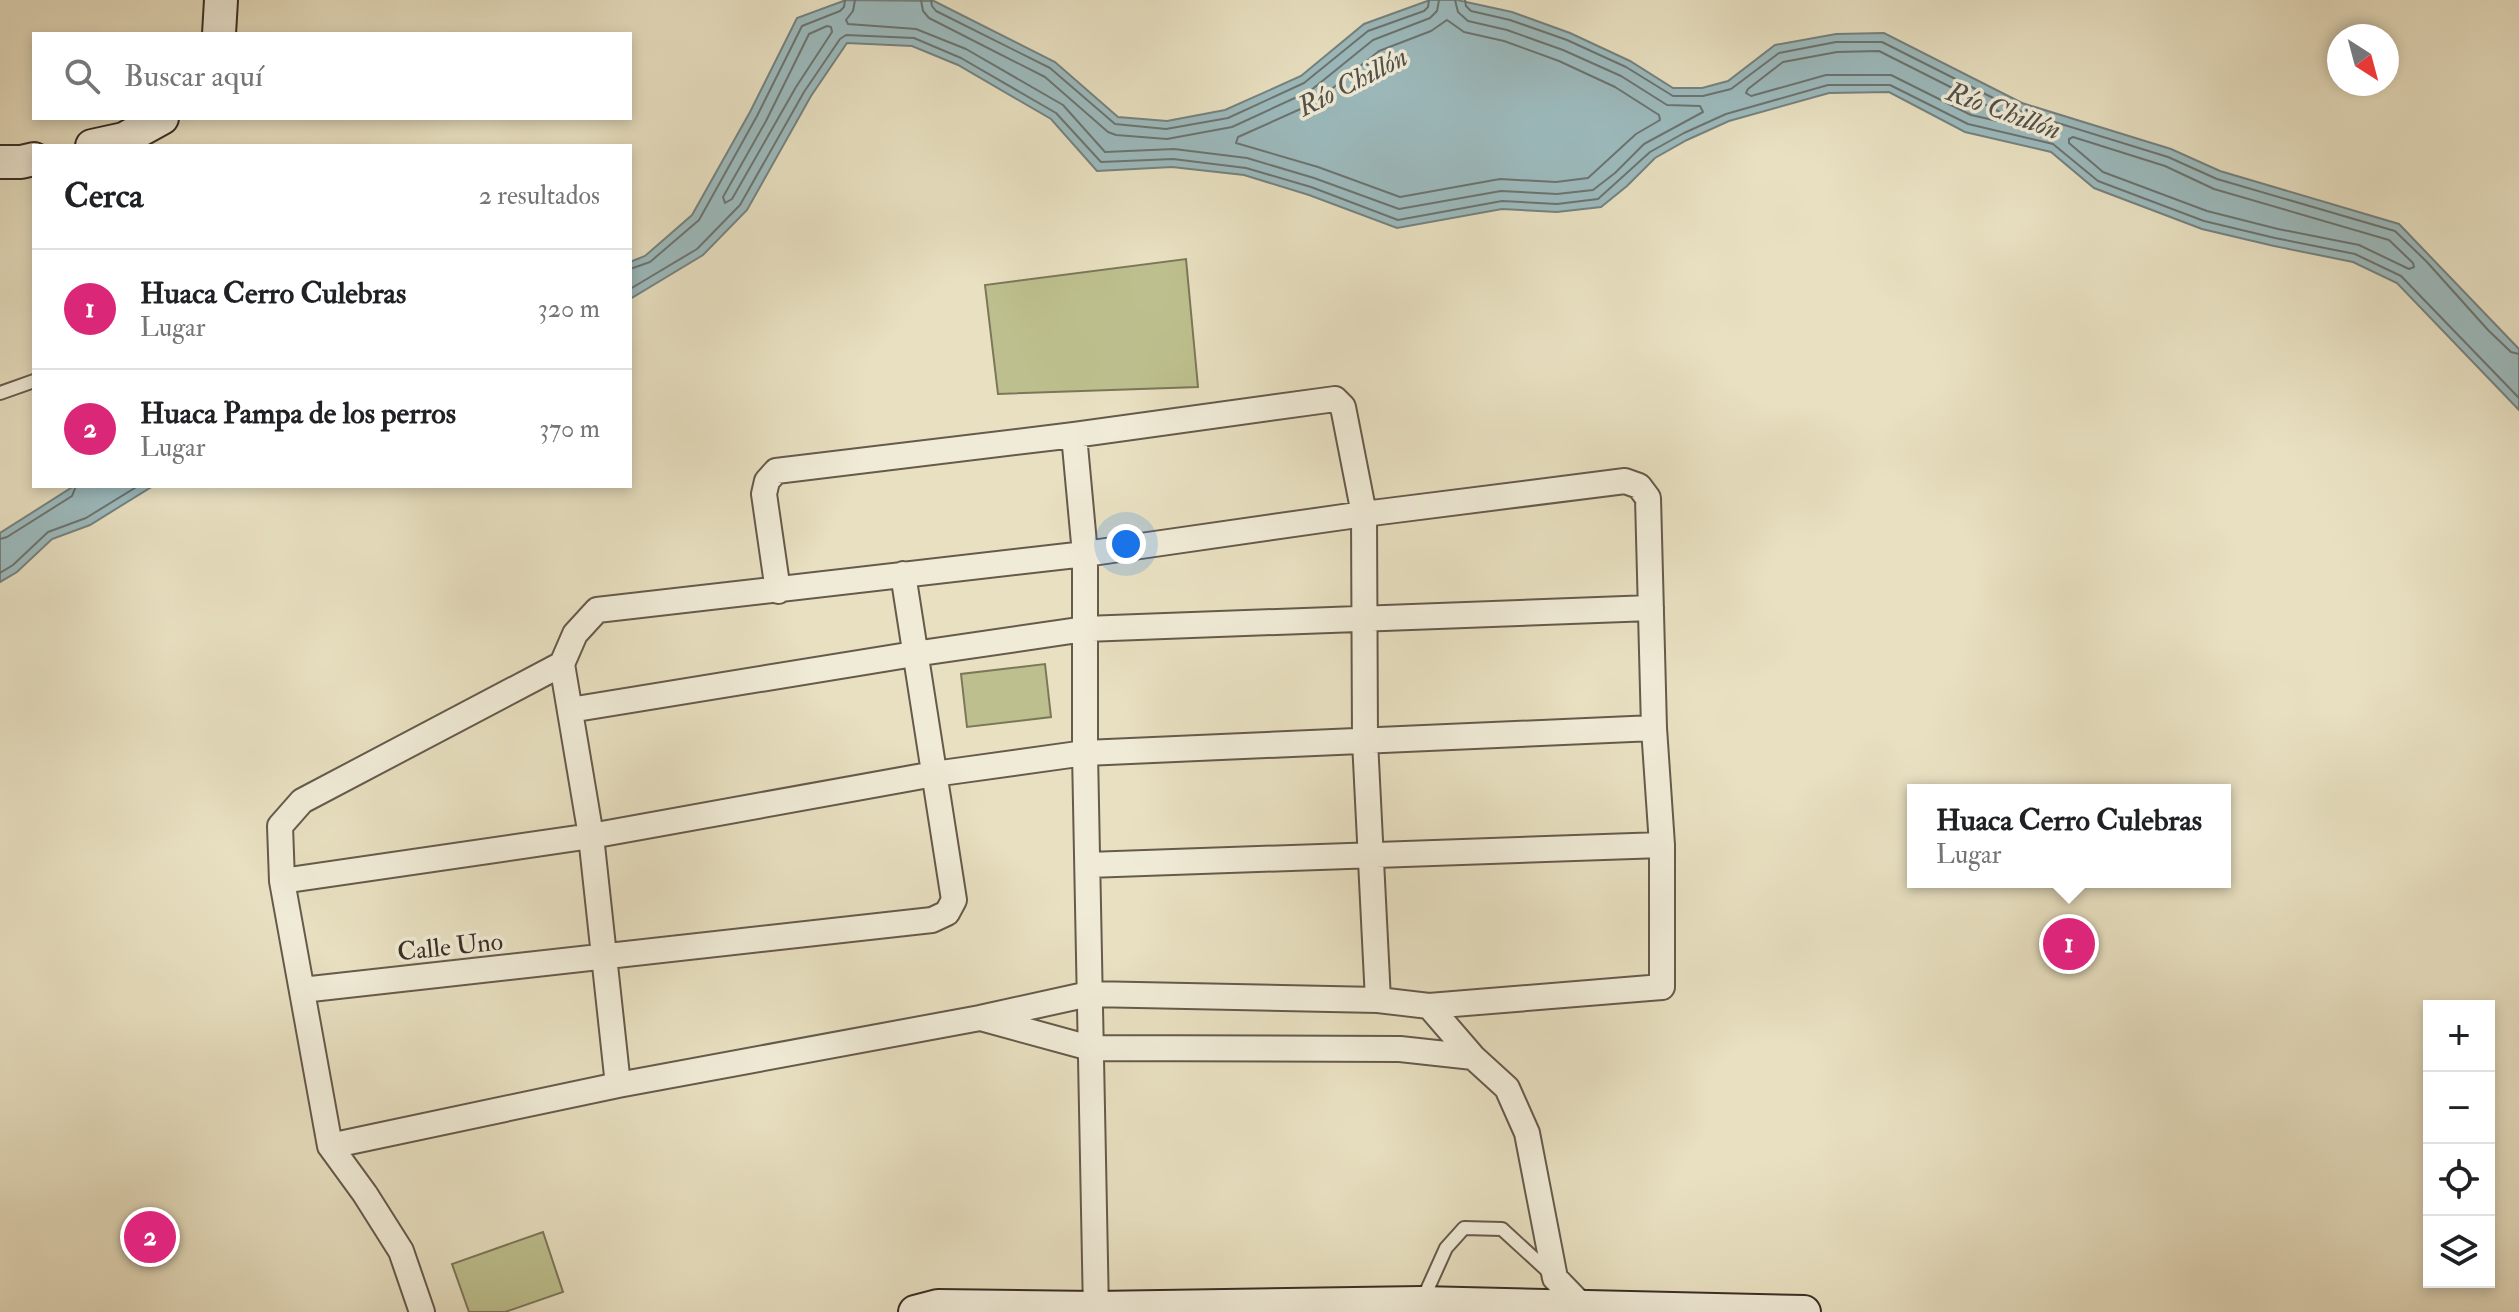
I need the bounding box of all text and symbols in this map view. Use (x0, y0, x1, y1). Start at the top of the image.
north arrow (2327, 24, 2399, 96)
search box (32, 32, 632, 120)
water label: Río Chillón (1291, 40, 1414, 125)
icon: search (60, 54, 104, 98)
text: Buscar aquí (124, 58, 263, 95)
water label: Río Chillón (1941, 74, 2065, 148)
text: Cerca (64, 175, 143, 218)
text: 2 resultados (479, 180, 600, 212)
text: Huaca Cerro Culebras (140, 275, 406, 312)
text: 1 (85, 293, 95, 325)
text: 320 m (538, 293, 600, 325)
text: Lugar (140, 312, 205, 344)
text: Huaca Pampa de los perros (140, 395, 456, 432)
text: 2 (83, 413, 97, 445)
text: 370 m (539, 413, 600, 445)
text: Lugar (140, 432, 205, 464)
your location (1106, 524, 1146, 564)
popup (1907, 784, 2231, 888)
text: Huaca Cerro Culebras (1936, 802, 2202, 839)
text: Lugar (1936, 839, 2001, 871)
pin: 1 (2043, 914, 2095, 974)
street label: Calle Uno (396, 926, 505, 968)
map controls (2423, 1000, 2495, 1288)
button: + (2423, 1000, 2495, 1072)
button: − (2423, 1072, 2495, 1144)
button: locate (2423, 1144, 2495, 1216)
pin: 2 (124, 1207, 176, 1267)
button: layers (2423, 1216, 2495, 1288)

